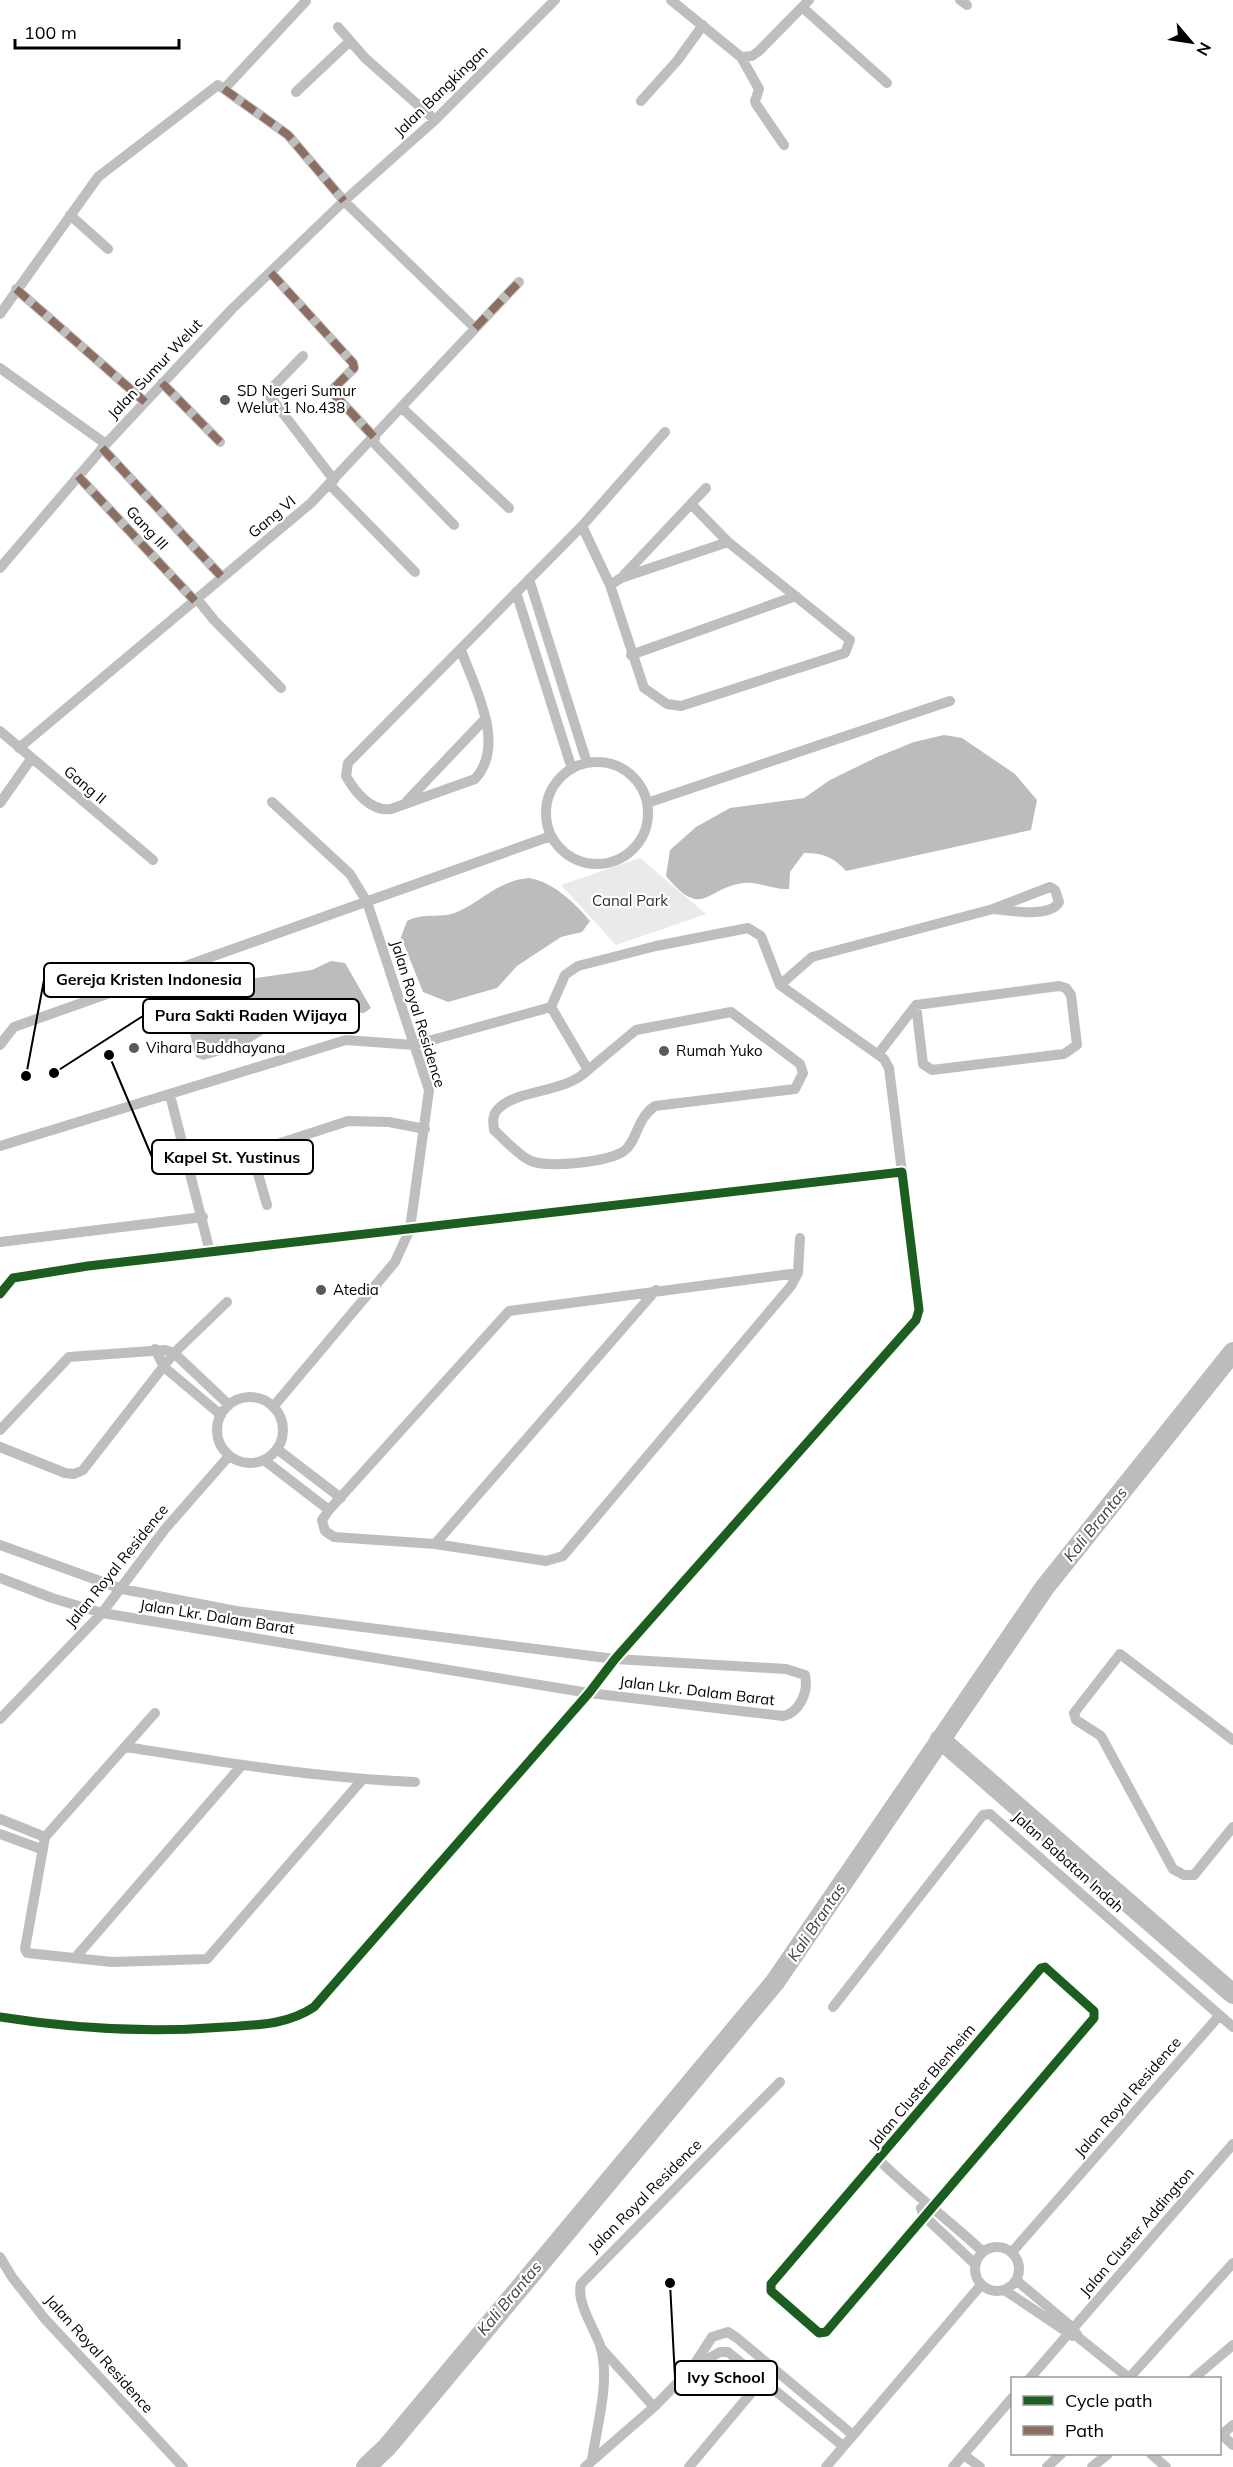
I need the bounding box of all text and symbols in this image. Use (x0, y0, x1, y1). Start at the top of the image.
scale bar (15, 12, 178, 50)
north arrow (1161, 12, 1221, 72)
text: 100 m (24, 21, 77, 44)
text: N (1192, 39, 1216, 59)
street label: Jalan Bangkingan (390, 41, 492, 140)
street label: Jalan Sumur Welut (103, 315, 206, 423)
place label: SD Negeri Sumur Welut 1 No.438 (237, 381, 357, 417)
marker: SD Negeri Sumur Welut 1 No.438 (218, 393, 232, 407)
street label: Gang VI (244, 491, 299, 542)
street label: Gang III (122, 502, 173, 554)
street label: Gang II (60, 761, 110, 808)
park label: Canal Park (592, 891, 668, 910)
street label: Jalan Royal Residence (387, 938, 450, 1090)
callout: Gereja Kristen Indonesia (44, 963, 254, 997)
text: Gereja Kristen Indonesia (56, 969, 242, 989)
callout: Pura Sakti Raden Wijaya (143, 999, 359, 1033)
text: Pura Sakti Raden Wijaya (155, 1005, 347, 1025)
place label: Vihara Buddhayana (146, 1038, 285, 1057)
marker: Vihara Buddhayana (127, 1041, 141, 1055)
place label: Rumah Yuko (676, 1041, 763, 1060)
marker: Rumah Yuko (657, 1044, 671, 1058)
callout: Kapel St. Yustinus (152, 1140, 313, 1174)
text: Kapel St. Yustinus (164, 1147, 300, 1167)
place label: Atedia (333, 1280, 379, 1299)
marker: Atedia (314, 1283, 328, 1297)
water label: Kali Brantas (1059, 1483, 1131, 1565)
street label: Jalan Royal Residence (61, 1500, 172, 1631)
street label: Jalan Lkr. Dalam Barat (138, 1595, 296, 1638)
street label: Jalan Lkr. Dalam Barat (618, 1672, 776, 1709)
street label: Jalan Babatan Indah (1009, 1807, 1128, 1916)
water label: Kali Brantas (782, 1879, 850, 1965)
street label: Jalan Cluster Blenheim (864, 2020, 979, 2152)
street label: Jalan Royal Residence (1070, 2033, 1185, 2161)
street label: Jalan Royal Residence (584, 2135, 705, 2256)
street label: Jalan Cluster Addington (1075, 2163, 1198, 2300)
water label: Kali Brantas (472, 2257, 546, 2339)
street label: Jalan Royal Residence (41, 2290, 158, 2417)
callout: Ivy School (675, 2361, 777, 2395)
text: Ivy School (687, 2367, 765, 2387)
legend (1011, 2377, 1221, 2455)
text: Cycle path (1065, 2389, 1152, 2412)
text: Path (1065, 2419, 1104, 2442)

